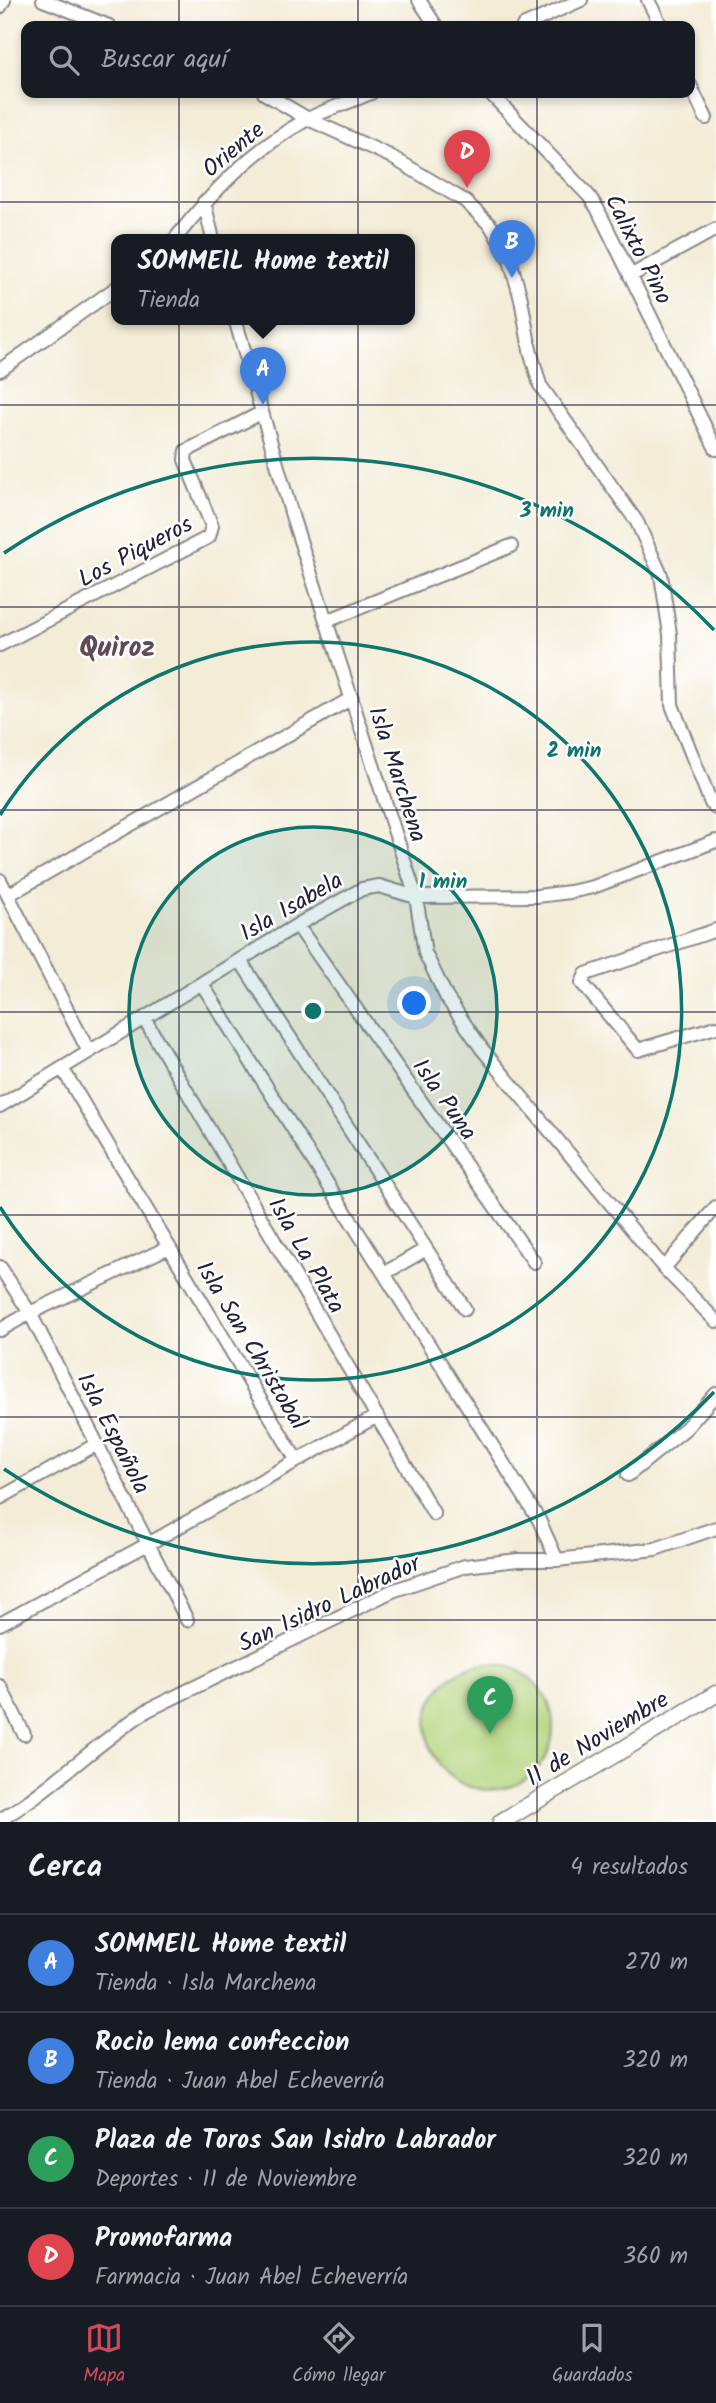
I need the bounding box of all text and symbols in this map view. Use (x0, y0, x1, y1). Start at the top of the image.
search box (21, 21, 695, 98)
text: Buscar aquí (101, 39, 227, 81)
icon: search (45, 41, 83, 79)
street label: Oriente (194, 112, 274, 188)
pin: D (444, 130, 490, 188)
street label: Calixto Pino (593, 188, 682, 312)
pin: B (489, 220, 535, 278)
popup (111, 234, 415, 325)
text: SOMMEIL Home textil (137, 241, 389, 283)
text: Tienda (137, 283, 200, 319)
pin: A (240, 347, 286, 405)
text: 3 min (519, 495, 574, 528)
street label: Los Piqueros (71, 506, 200, 599)
district label: Quiroz (79, 626, 155, 671)
street label: Isla Marchena (356, 701, 437, 848)
text: 2 min (547, 735, 601, 768)
street label: Isla Isabela (233, 862, 351, 953)
text: 1 min (419, 866, 467, 899)
your location (397, 986, 431, 1020)
centre of rings (301, 999, 325, 1023)
street label: Isla Puna (401, 1051, 486, 1149)
street label: Isla La Plata (257, 1190, 355, 1321)
street label: Isla San Christobal (185, 1254, 317, 1438)
street label: Isla Española (65, 1366, 160, 1501)
street label: San Isidro Labrador (232, 1544, 429, 1664)
pin: C (467, 1676, 513, 1734)
street label: 11 de Noviembre (519, 1681, 677, 1798)
text: Cerca (28, 1844, 102, 1892)
text: 4 resultados (570, 1850, 688, 1886)
text: SOMMEIL Home textil (95, 1924, 346, 1966)
text: A (44, 1945, 58, 1981)
text: 270 m (625, 1945, 688, 1981)
text: Tienda · Isla Marchena (95, 1966, 317, 2002)
text: Rocio lema confeccion (95, 2022, 349, 2064)
text: B (44, 2043, 58, 2079)
text: 320 m (622, 2043, 688, 2079)
text: Tienda · Juan Abel Echeverría (95, 2064, 385, 2100)
text: Plaza de Toros San Isidro Labrador (95, 2120, 496, 2162)
text: C (44, 2141, 58, 2177)
text: 320 m (622, 2141, 688, 2177)
text: Deportes · 11 de Noviembre (95, 2162, 357, 2198)
text: Promofarma (95, 2218, 232, 2260)
text: D (43, 2239, 59, 2275)
text: 360 m (623, 2239, 688, 2275)
text: Farmacia · Juan Abel Echeverría (95, 2260, 408, 2296)
tab: Mapa (83, 2319, 125, 2391)
tab: Cómo llegar (292, 2319, 385, 2391)
tab: Guardados (552, 2319, 633, 2391)

